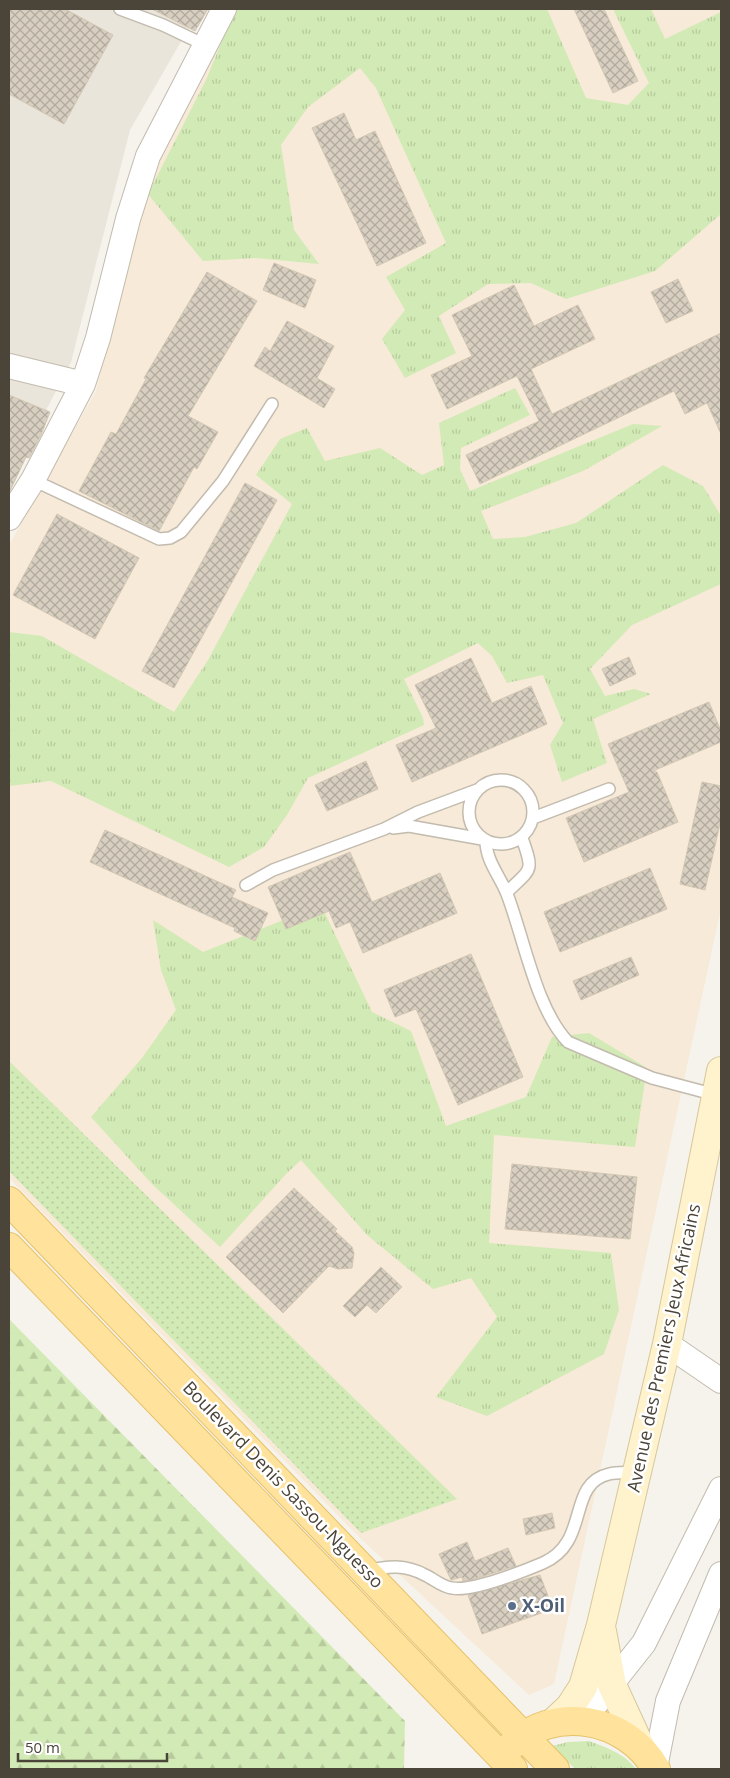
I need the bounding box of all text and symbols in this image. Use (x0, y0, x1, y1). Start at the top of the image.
street label: Avenue des Premiers Jeux Africains (621, 1201, 705, 1494)
street label: Boulevard Denis Sassou-Nguesso (178, 1375, 389, 1593)
place label: X-Oil (522, 1593, 565, 1617)
marker: X-Oil (506, 1600, 518, 1612)
scale bar (18, 1730, 166, 1762)
text: 50 m (25, 1737, 60, 1757)

